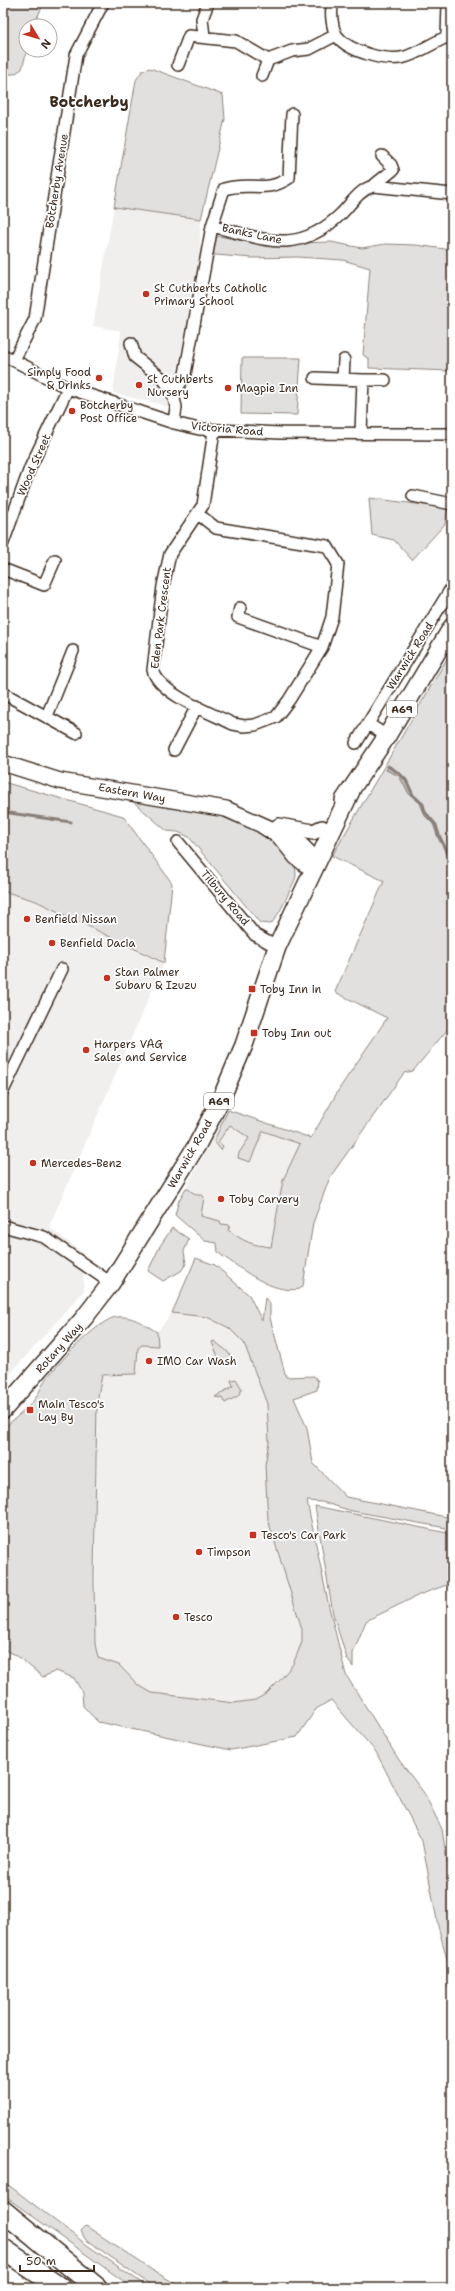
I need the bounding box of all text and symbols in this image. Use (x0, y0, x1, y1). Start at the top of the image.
north arrow (18, 18, 58, 58)
text: N (37, 36, 54, 52)
district label: Botcherby (49, 92, 129, 112)
street label: Botcherby Avenue (42, 133, 72, 229)
street label: Banks Lane (221, 220, 283, 248)
place label: St Cuthberts Catholic Primary School (154, 281, 268, 309)
marker: St Cuthberts Catholic Primary School (141, 289, 151, 299)
place label: Simply Food & Drinks (27, 365, 91, 393)
place label: St Cuthberts Nursery (147, 372, 213, 400)
marker: Simply Food & Drinks (94, 373, 104, 383)
marker: St Cuthberts Nursery (134, 380, 144, 390)
place label: Magpie Inn (236, 381, 298, 396)
marker: Magpie Inn (223, 383, 233, 393)
place label: Botcherby Post Office (80, 398, 137, 426)
marker: Botcherby Post Office (67, 406, 77, 416)
street label: Victoria Road (190, 418, 264, 440)
street label: Wood Street (14, 431, 54, 498)
street label: Eden Park Crescent (147, 566, 175, 670)
street label: Warwick Road (383, 619, 437, 693)
road number: A69 (387, 701, 417, 717)
street label: Eastern Way (97, 780, 167, 806)
street label: Tilbury Road (197, 867, 253, 929)
place label: Benfield Nissan (35, 912, 117, 927)
marker: Benfield Nissan (22, 914, 32, 924)
place label: Benfield Dacia (60, 936, 135, 951)
marker: Benfield Dacia (47, 938, 57, 948)
place label: Stan Palmer Subaru & Izuzu (115, 965, 197, 993)
marker: Stan Palmer Subaru & Izuzu (102, 973, 112, 983)
place label: Toby Inn in (260, 982, 322, 997)
marker: Toby Inn in (247, 984, 257, 994)
place label: Toby Inn out (262, 1026, 332, 1041)
marker: Toby Inn out (249, 1028, 259, 1038)
place label: Harpers VAG Sales and Service (94, 1037, 187, 1065)
marker: Harpers VAG Sales and Service (81, 1045, 91, 1055)
road number: A69 (204, 1093, 234, 1109)
street label: Warwick Road (164, 1117, 216, 1191)
place label: Mercedes-Benz (41, 1156, 122, 1171)
marker: Mercedes-Benz (28, 1158, 38, 1168)
place label: Toby Carvery (229, 1192, 299, 1207)
marker: Toby Carvery (216, 1194, 226, 1204)
street label: Rotary Way (32, 1320, 86, 1376)
place label: IMO Car Wash (157, 1354, 237, 1369)
marker: IMO Car Wash (144, 1356, 154, 1366)
place label: Main Tesco's Lay By (38, 1397, 105, 1425)
marker: Main Tesco's Lay By (25, 1405, 35, 1415)
place label: Tesco's Car Park (261, 1528, 346, 1543)
marker: Tesco's Car Park (248, 1530, 258, 1540)
place label: Timpson (207, 1545, 251, 1560)
marker: Timpson (194, 1547, 204, 1557)
place label: Tesco (184, 1610, 213, 1625)
marker: Tesco (171, 1612, 181, 1622)
scale bar (20, 2247, 94, 2273)
text: 50 m (26, 2253, 56, 2269)

